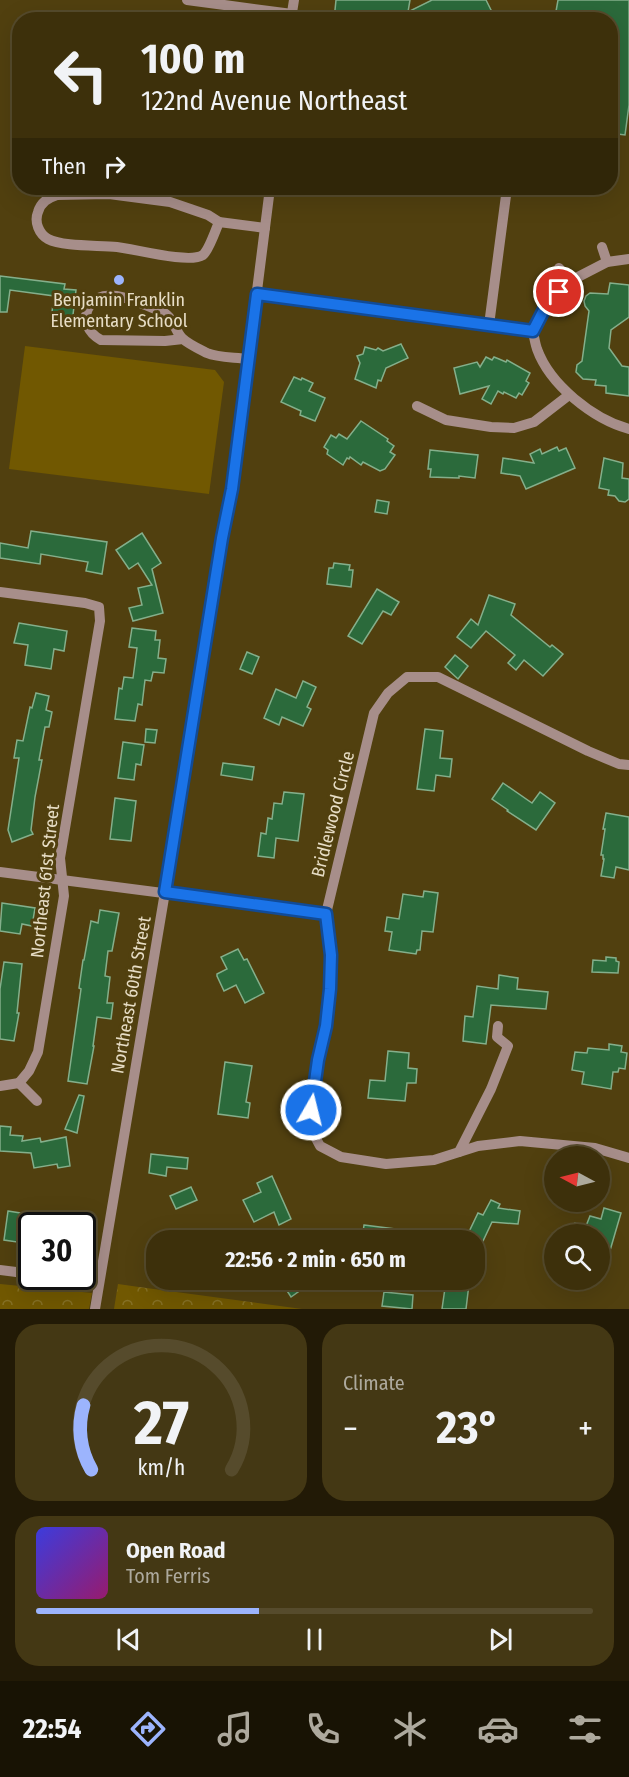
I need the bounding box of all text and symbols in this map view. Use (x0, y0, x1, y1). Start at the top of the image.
text: 100 m (141, 34, 245, 84)
icon: left (42, 36, 120, 114)
text: 122nd Avenue Northeast (141, 85, 407, 117)
icon: right (98, 150, 131, 183)
text: Then (42, 153, 86, 180)
pin (533, 266, 584, 317)
marker: Benjamin Franklin Elementary School (112, 273, 126, 287)
icon: arrive (542, 275, 575, 308)
place label: Benjamin Franklin Elementary School (50, 289, 188, 332)
street label: Bridlewood Circle (307, 749, 359, 879)
street label: Northeast 61st Street (26, 803, 64, 959)
street label: Northeast 60th Street (106, 914, 156, 1075)
position arrow (279, 1078, 343, 1142)
north arrow (544, 1146, 610, 1212)
map controls (544, 1146, 610, 1290)
speed limit sign: 30 (18, 1212, 96, 1290)
button: search (544, 1224, 610, 1290)
text: 22:56 · 2 min · 650 m (225, 1246, 406, 1273)
text: Climate (343, 1371, 405, 1395)
text: 27 (132, 1386, 189, 1461)
text: 23° (436, 1401, 500, 1455)
text: − (343, 1409, 358, 1449)
text: + (578, 1409, 593, 1449)
text: km/h (137, 1455, 185, 1481)
text: Open Road (126, 1537, 226, 1564)
text: Tom Ferris (126, 1564, 210, 1588)
icon: previous (112, 1623, 145, 1656)
icon: pause (298, 1623, 331, 1656)
icon: next (484, 1623, 517, 1656)
icon: directions (127, 1708, 169, 1750)
icon: music (214, 1708, 256, 1750)
icon: phone (302, 1708, 344, 1750)
icon: climate (389, 1708, 431, 1750)
icon: car (477, 1708, 519, 1750)
icon: filters (564, 1708, 606, 1750)
text: 22:54 (23, 1713, 81, 1745)

